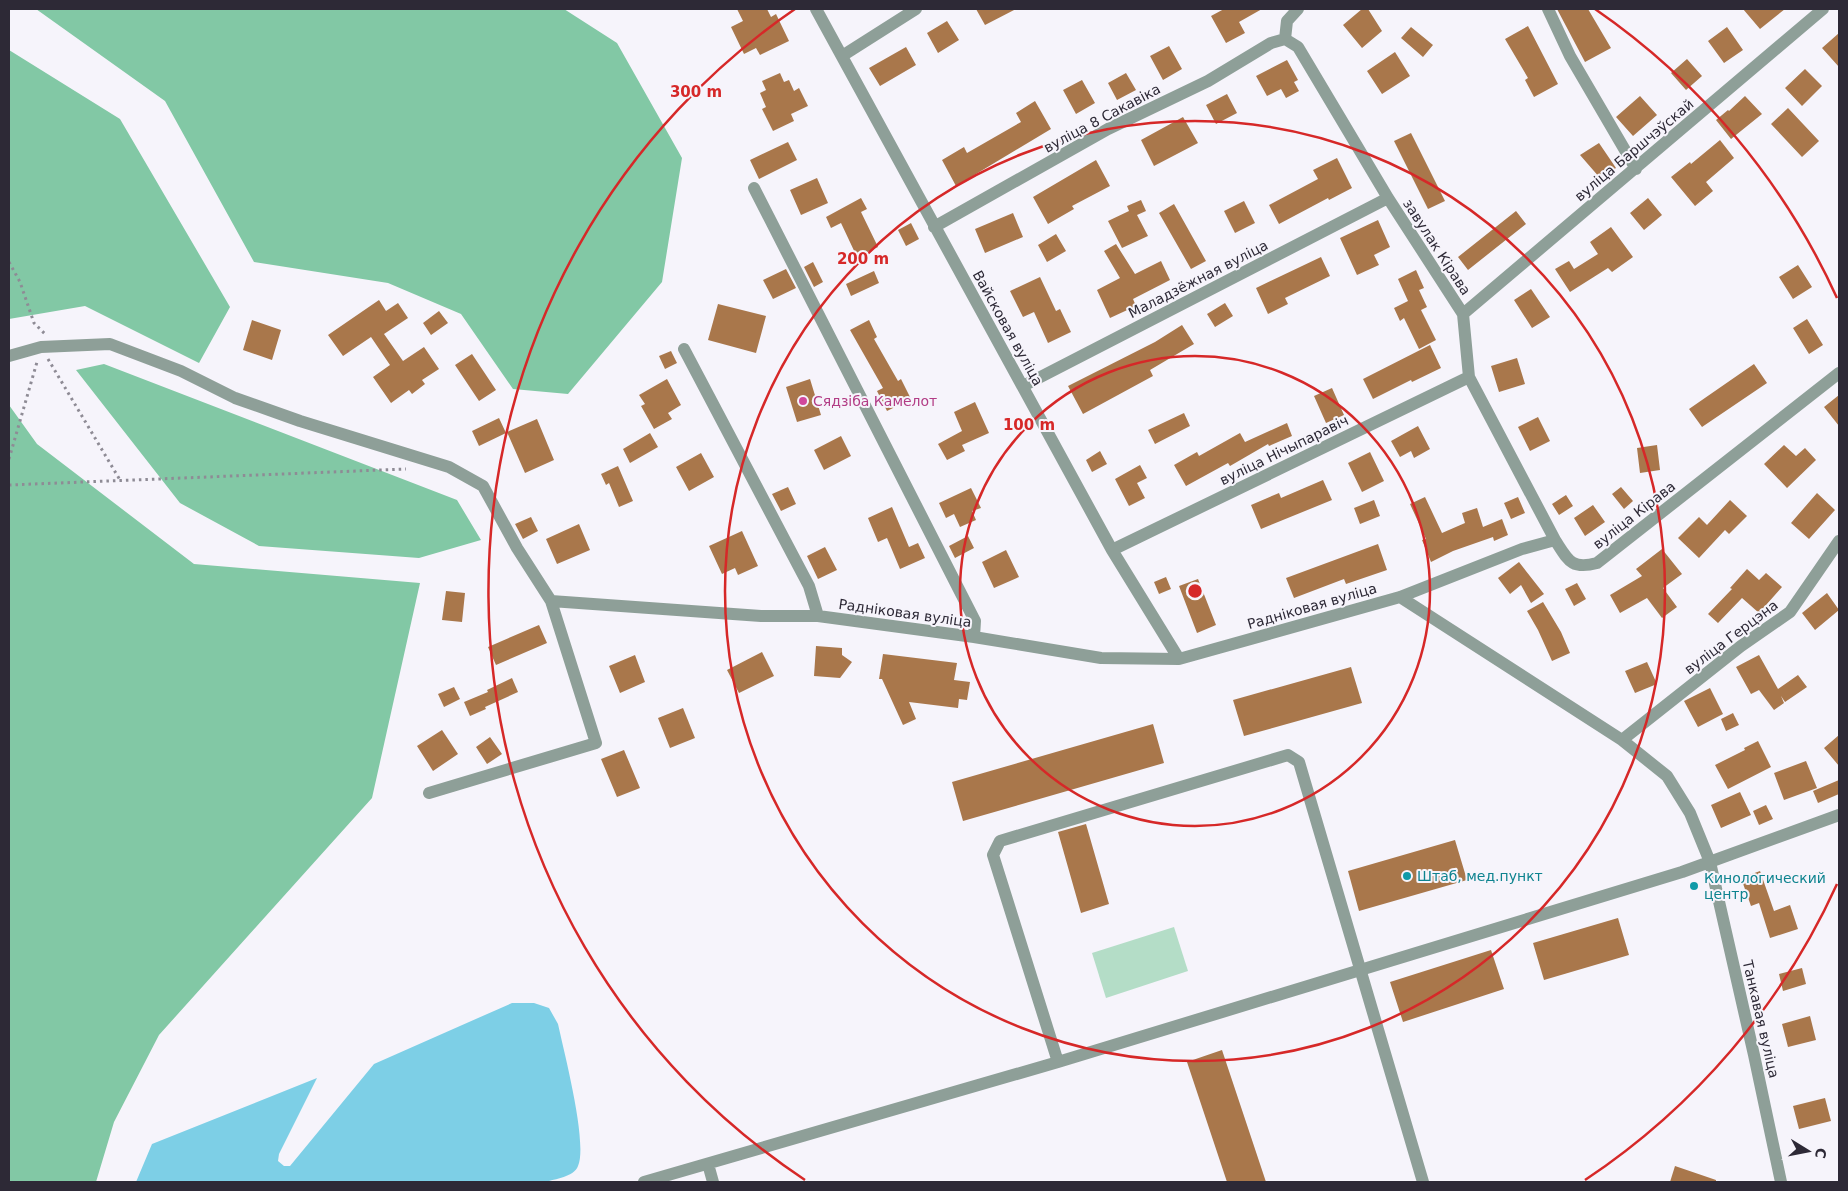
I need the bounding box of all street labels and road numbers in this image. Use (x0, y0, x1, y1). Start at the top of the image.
street label: вуліца 8 Сакавіка (1041, 80, 1163, 156)
street label: вуліца Баршчэўскай (1571, 96, 1697, 204)
street label: завулак Кірава (1400, 196, 1474, 298)
street label: Маладзёжная вуліца (1125, 237, 1271, 321)
street label: Вайсковая вуліца (970, 268, 1046, 388)
street label: вуліца Нічыпаравіч (1217, 412, 1351, 488)
street label: вуліца Кірава (1590, 478, 1678, 552)
street label: Радніковая вуліца (1245, 580, 1379, 632)
street label: Радніковая вуліца (838, 596, 972, 630)
street label: вуліца Герцэна (1681, 597, 1781, 677)
street label: Танкавая вуліца (1739, 958, 1782, 1080)

